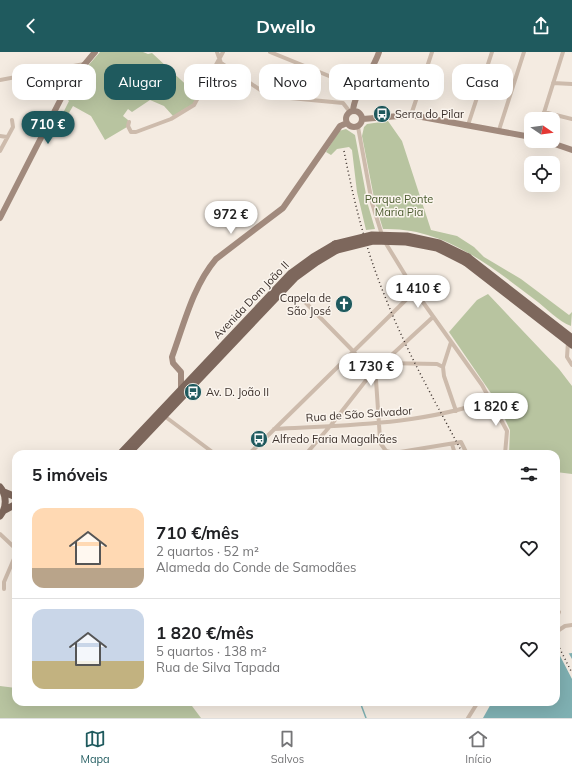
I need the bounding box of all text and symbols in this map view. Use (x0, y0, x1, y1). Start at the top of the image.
icon: back (20, 15, 42, 37)
text: Dwello (256, 15, 316, 38)
icon: share (530, 15, 552, 37)
chip: Comprar (12, 64, 96, 100)
chip: Alugar (104, 64, 176, 100)
chip: Filtros (184, 64, 251, 100)
chip: Novo (259, 64, 321, 100)
chip: Apartamento (329, 64, 444, 100)
chip: Casa (452, 64, 513, 100)
bus stop icon: Serra do Pilar (372, 104, 392, 124)
place label: Serra do Pilar (395, 107, 464, 121)
pin: 710 € (20, 111, 76, 145)
north arrow (524, 112, 560, 148)
map controls (524, 112, 560, 192)
text: 710 € (31, 116, 65, 132)
button: locate (524, 156, 560, 192)
park label: Parque Ponte Maria Pia (365, 192, 433, 219)
pin: 972 € (203, 201, 259, 235)
text: 972 € (214, 206, 248, 222)
street label: Avenida Dom João II (210, 258, 292, 342)
pin: 1 410 € (381, 275, 455, 309)
text: 1 410 € (395, 280, 441, 296)
place label: Capela de São José (280, 291, 331, 318)
church icon: Capela de São José (334, 294, 354, 314)
pin: 1 730 € (334, 353, 408, 387)
text: 1 730 € (348, 358, 394, 374)
bus stop icon: Av. D. João II (183, 382, 203, 402)
place label: Av. D. João II (206, 385, 269, 399)
pin: 1 820 € (459, 393, 533, 427)
text: 1 820 € (473, 398, 519, 414)
street label: Rua de São Salvador (305, 403, 413, 425)
bus stop icon: Alfredo Faria Magalhães (249, 429, 269, 449)
place label: Alfredo Faria Magalhães (272, 432, 397, 446)
icon: filters (518, 463, 540, 485)
text: 5 imóveis (32, 464, 108, 485)
text: 710 €/mês (156, 522, 239, 543)
icon: home (64, 524, 112, 572)
icon: heart (518, 537, 540, 559)
text: 2 quartos · 52 m² (156, 543, 259, 559)
text: Alameda do Conde de Samodães (156, 559, 356, 575)
text: 1 820 €/mês (156, 622, 254, 643)
icon: home (64, 625, 112, 673)
icon: heart (518, 638, 540, 660)
text: 5 quartos · 138 m² (156, 643, 267, 659)
text: Rua de Silva Tapada (156, 659, 280, 675)
tab: Mapa (80, 728, 110, 766)
tab: Salvos (271, 728, 304, 766)
tab: Início (465, 728, 492, 766)

